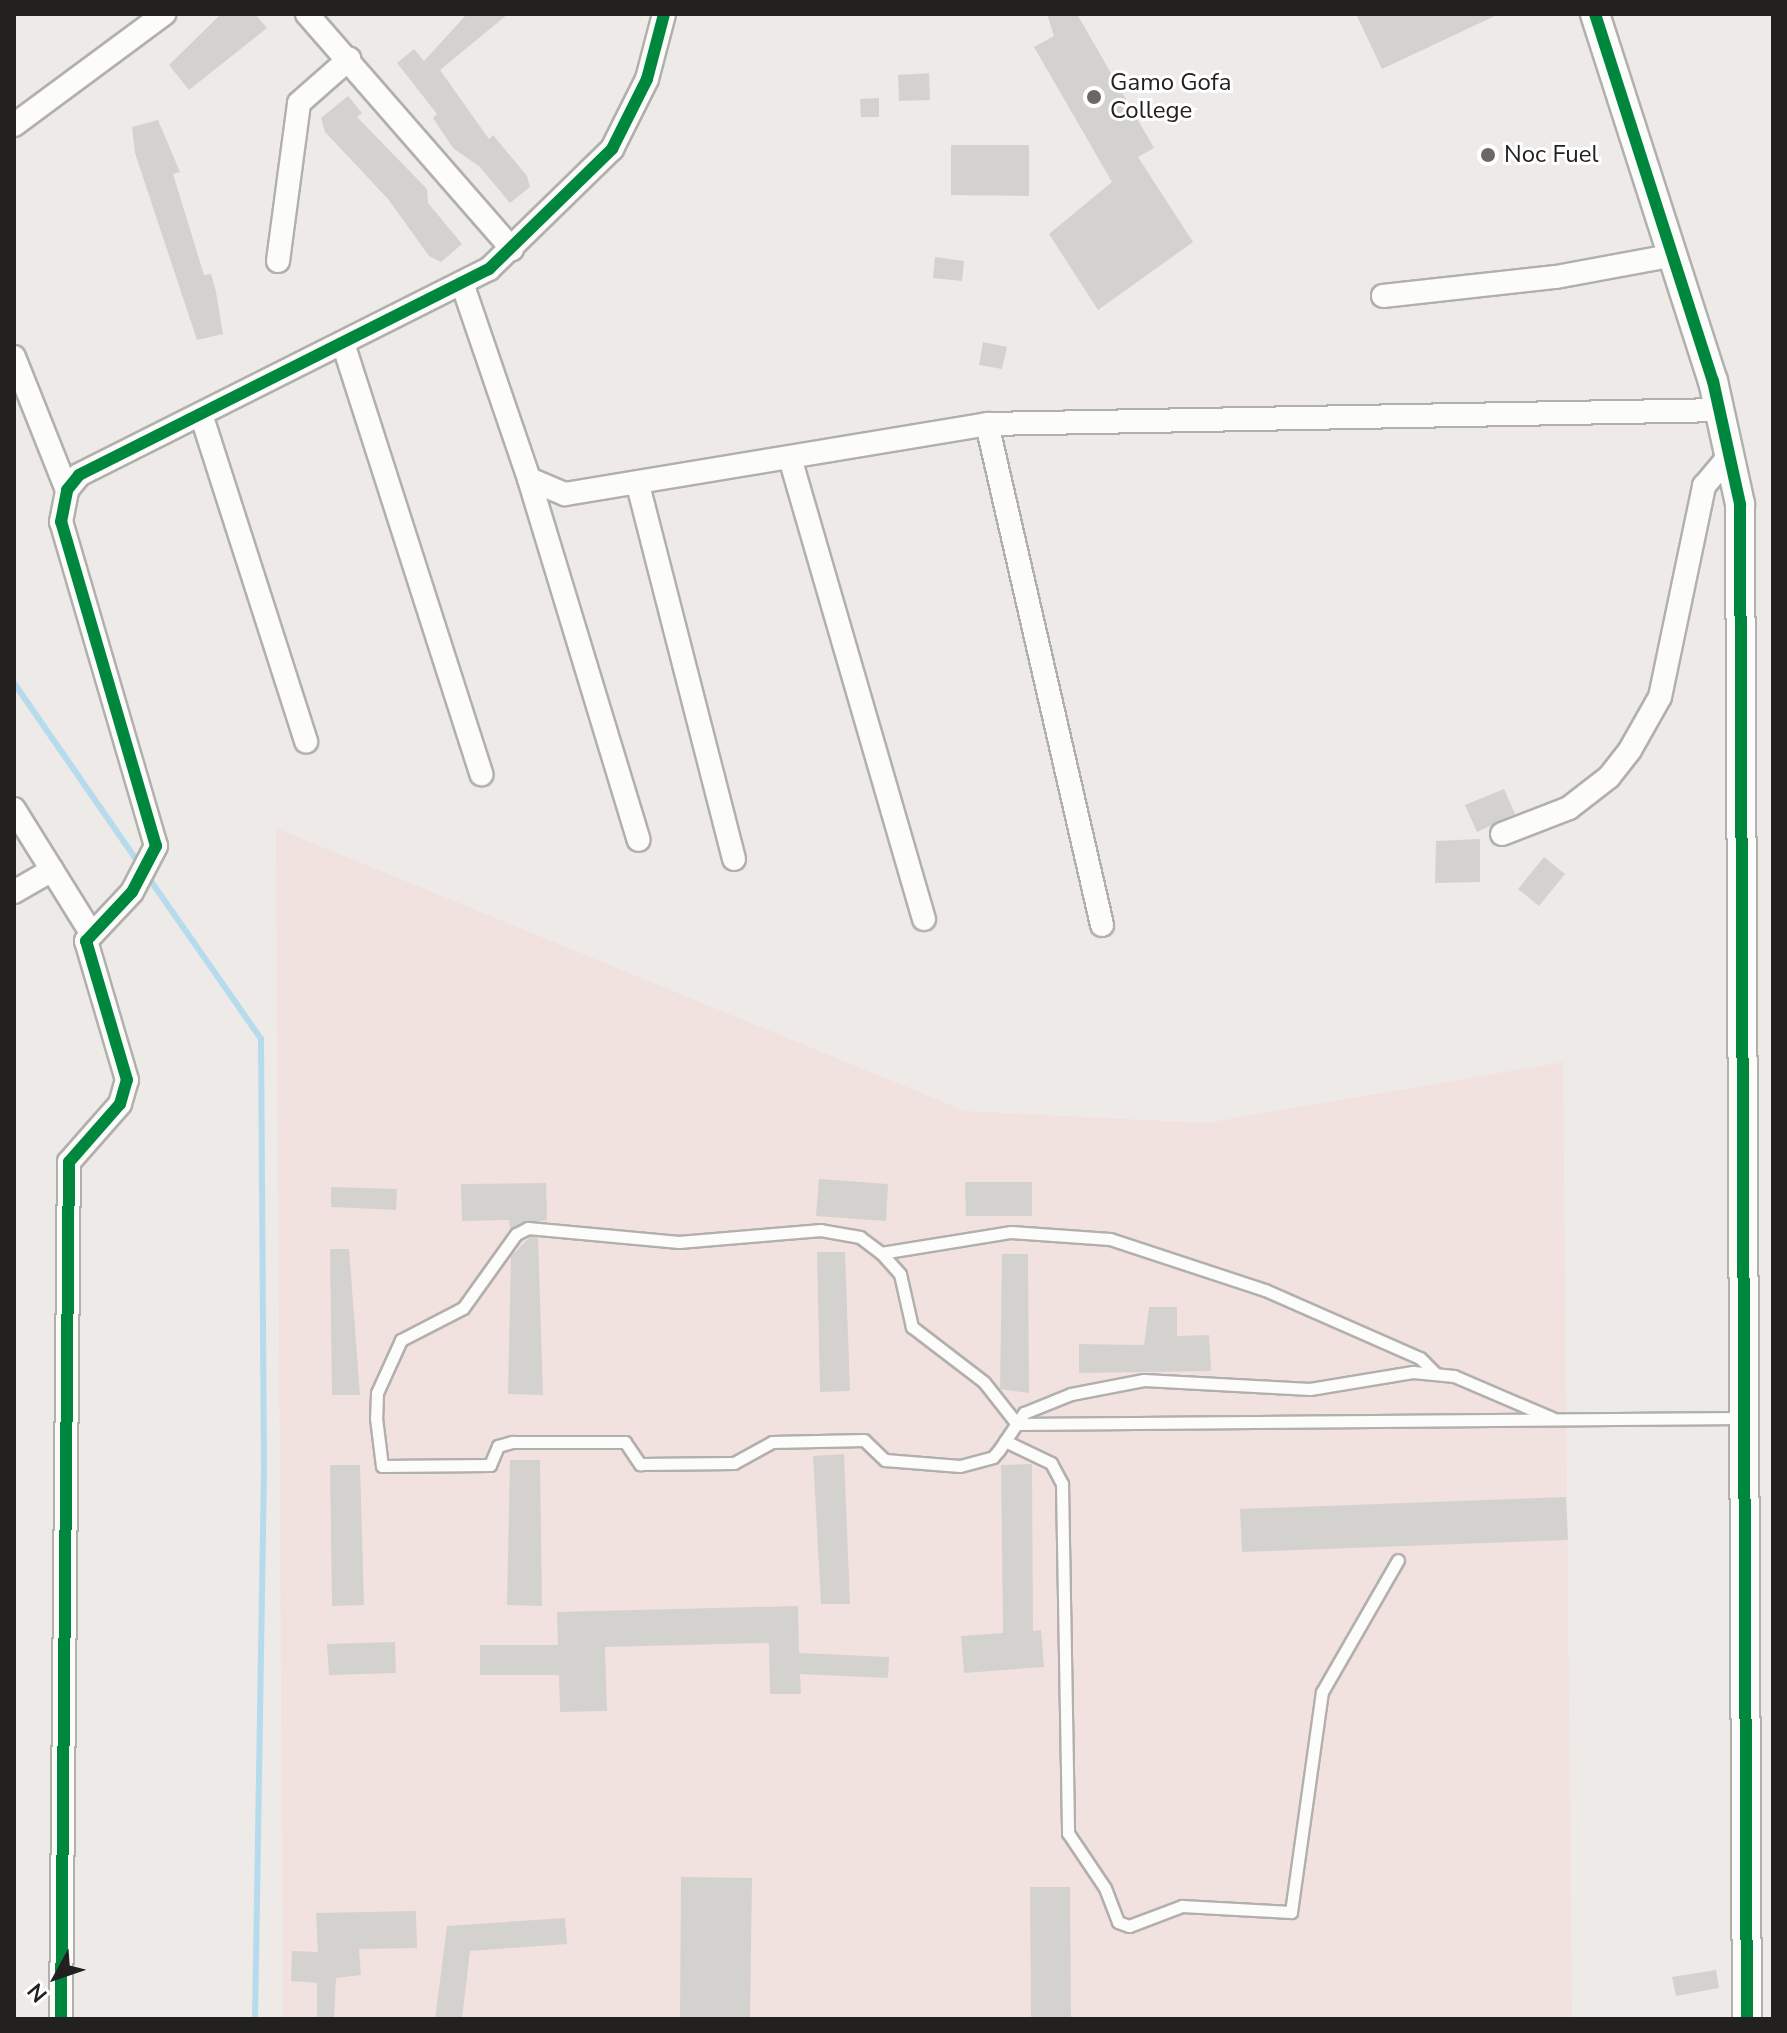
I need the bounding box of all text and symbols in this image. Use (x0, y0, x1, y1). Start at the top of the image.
place label: Gamo Gofa College (1110, 69, 1231, 125)
marker: Gamo Gofa College (1085, 88, 1103, 106)
place label: Noc Fuel (1504, 141, 1599, 169)
marker: Noc Fuel (1479, 146, 1497, 164)
north arrow (16, 1937, 96, 2017)
text: N (21, 1976, 54, 2008)

